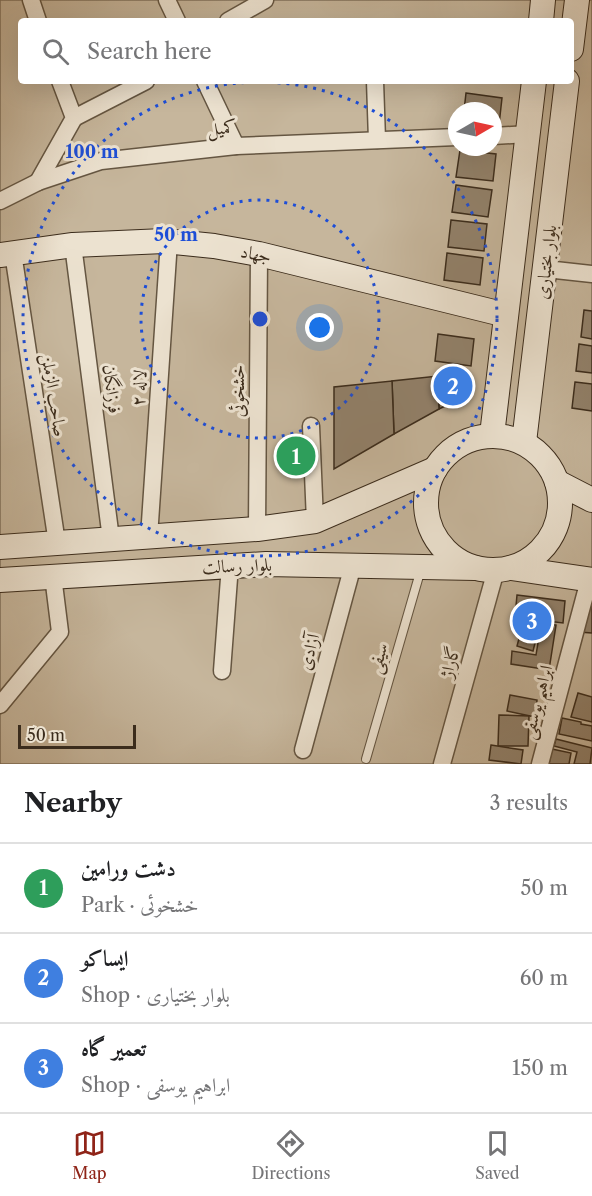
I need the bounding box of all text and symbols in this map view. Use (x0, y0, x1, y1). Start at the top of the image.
search box (18, 18, 574, 84)
icon: search (39, 35, 72, 68)
text: Search here (87, 38, 212, 65)
north arrow (448, 102, 502, 156)
street label: کمیل (206, 116, 238, 142)
text: 100 m (65, 141, 119, 163)
street label: بلوار بختیاری (531, 223, 561, 301)
text: 50 m (154, 224, 198, 246)
street label: جهاد (239, 240, 273, 268)
centre of rings (250, 309, 270, 329)
your location (305, 313, 334, 342)
street label: صاحب الزملن (36, 352, 71, 438)
street label: فرزانگان (97, 363, 127, 415)
pin: 2 (434, 364, 472, 408)
street label: خشخوئی (227, 365, 249, 417)
street label: لاله ۲ (127, 369, 151, 407)
pin: 1 (276, 434, 316, 478)
street label: بلوار رسالت (202, 554, 272, 578)
pin: 3 (512, 598, 552, 644)
street label: آزادی (294, 629, 325, 673)
street label: سیفی (363, 640, 395, 676)
street label: گاراژ (435, 644, 465, 682)
street label: ابراهیم یوسفی (517, 663, 564, 743)
scale bar (18, 722, 136, 750)
text: 50 m (27, 725, 65, 745)
text: Nearby (24, 787, 122, 819)
text: 3 results (490, 791, 568, 815)
text: دشت ورامین (81, 855, 176, 882)
text: 1 (39, 876, 48, 900)
text: 50 m (521, 876, 568, 900)
text: Park · خشخوئی (81, 893, 199, 917)
text: ایساکو (81, 945, 129, 972)
text: 2 (38, 966, 49, 990)
text: 60 m (520, 966, 568, 990)
text: Shop · بلوار بختیاری (81, 983, 230, 1007)
text: تعمیر گاه (81, 1035, 146, 1062)
text: 3 (38, 1056, 49, 1080)
text: 150 m (512, 1056, 568, 1080)
text: Shop · ابراهیم یوسفی (81, 1073, 230, 1097)
tab: Map (72, 1127, 107, 1183)
tab: Directions (251, 1127, 330, 1183)
tab: Saved (475, 1127, 520, 1183)

